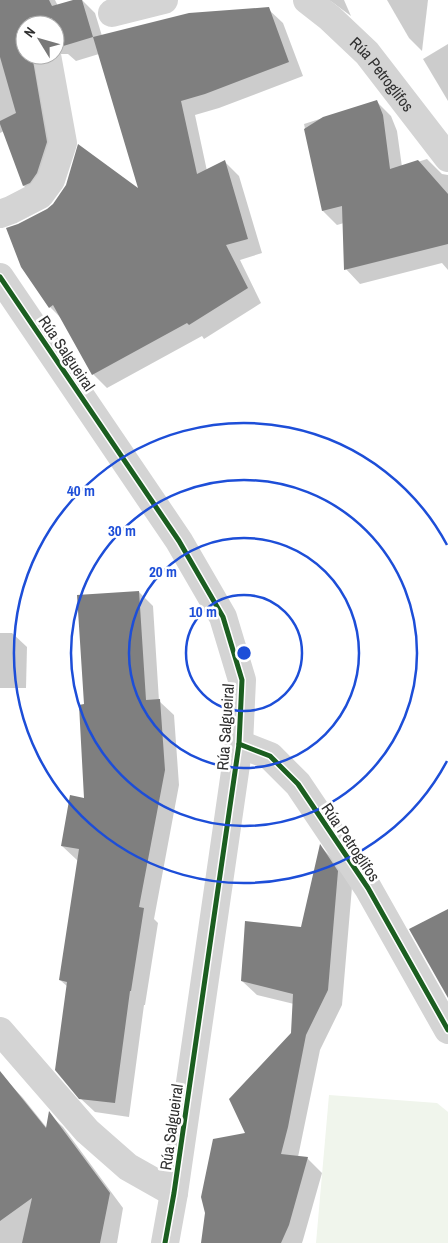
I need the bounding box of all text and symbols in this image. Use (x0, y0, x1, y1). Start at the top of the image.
north arrow (15, 15, 65, 65)
text: N (20, 23, 39, 41)
street label: Rúa Petroglifos (345, 32, 419, 116)
street label: Rúa Salgueiral (34, 311, 100, 395)
text: 40 m (67, 480, 95, 501)
text: 30 m (108, 520, 136, 541)
text: 20 m (149, 561, 177, 582)
text: 10 m (189, 601, 217, 622)
centre of rings (235, 644, 253, 662)
street label: Rúa Salgueiral (211, 683, 239, 771)
street label: Rúa Petroglifos (317, 798, 385, 886)
street label: Rúa Salgueiral (154, 1082, 188, 1172)

